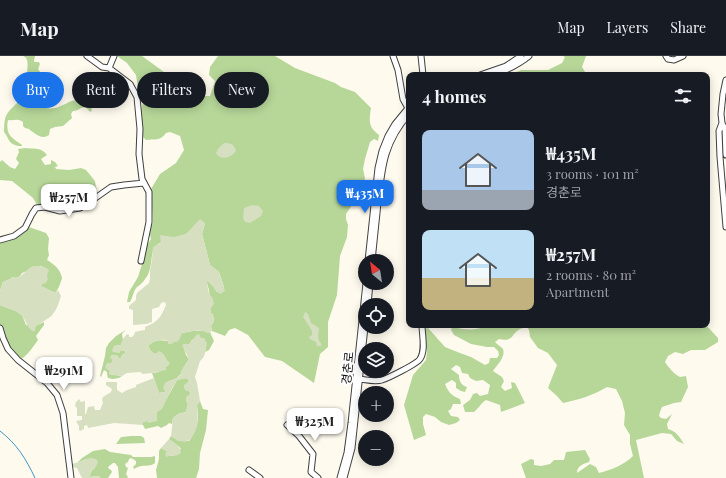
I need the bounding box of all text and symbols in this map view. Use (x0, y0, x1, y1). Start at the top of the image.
text: Map (20, 15, 59, 41)
text: Map (557, 18, 585, 37)
text: Layers (607, 18, 648, 37)
text: Share (670, 18, 706, 37)
chip: Buy (12, 72, 64, 108)
chip: Rent (72, 72, 129, 108)
chip: Filters (137, 72, 206, 108)
chip: New (214, 72, 269, 108)
text: 4 homes (422, 85, 486, 107)
icon: filters (672, 85, 694, 107)
text: ₩435M (546, 142, 597, 164)
icon: home (454, 146, 502, 194)
text: 3 rooms · 101 m² (546, 165, 639, 182)
pin: ₩435M (337, 180, 393, 214)
text: 경춘로 (546, 183, 582, 200)
pin: ₩257M (41, 184, 97, 218)
text: ₩435M (346, 184, 384, 201)
text: ₩257M (50, 188, 88, 205)
text: ₩257M (546, 243, 596, 265)
icon: home (454, 246, 502, 294)
north arrow (358, 254, 394, 290)
map controls (358, 254, 394, 466)
text: 2 rooms · 80 m² (546, 266, 636, 283)
text: Apartment (546, 283, 609, 300)
button: locate (358, 298, 394, 334)
button: layers (358, 342, 394, 378)
street label: 경춘로 (337, 351, 357, 385)
pin: ₩291M (36, 357, 92, 391)
text: ₩291M (45, 361, 83, 378)
button: + (358, 386, 394, 422)
pin: ₩325M (287, 408, 343, 442)
text: ₩325M (296, 412, 334, 429)
button: − (358, 430, 394, 466)

